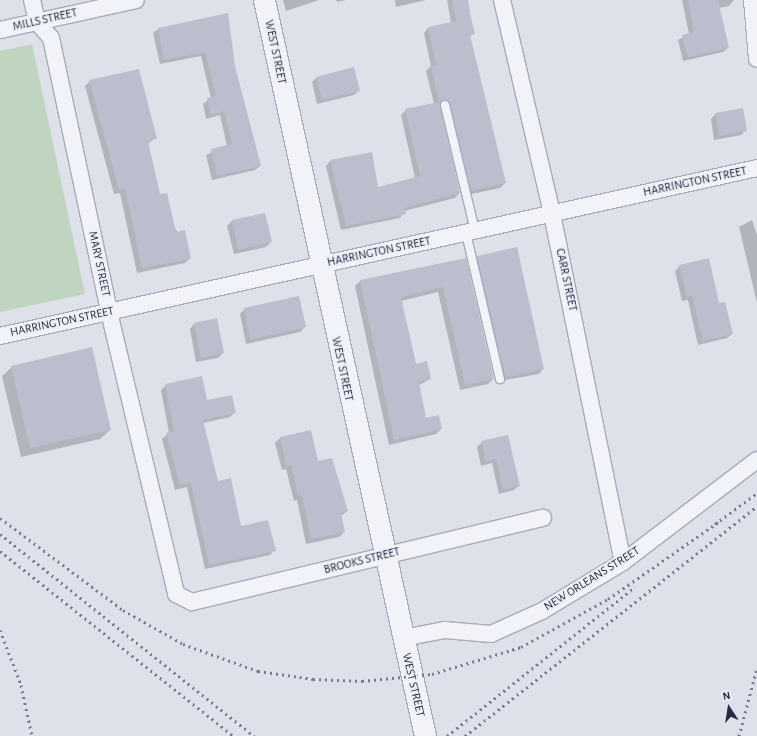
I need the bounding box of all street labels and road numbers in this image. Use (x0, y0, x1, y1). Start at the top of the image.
street label: MILLS STREET (11, 6, 79, 34)
street label: WEST STREET (261, 19, 289, 85)
street label: HARRINGTON STREET (642, 164, 748, 200)
street label: MARY STREET (85, 230, 113, 298)
street label: HARRINGTON STREET (326, 234, 432, 270)
street label: CARR STREET (552, 247, 580, 313)
street label: HARRINGTON STREET (9, 304, 115, 340)
street label: WEST STREET (328, 336, 356, 402)
street label: NEW ORLEANS STREET (542, 544, 642, 614)
street label: BROOKS STREET (322, 545, 402, 577)
street label: WEST STREET (399, 652, 427, 718)

